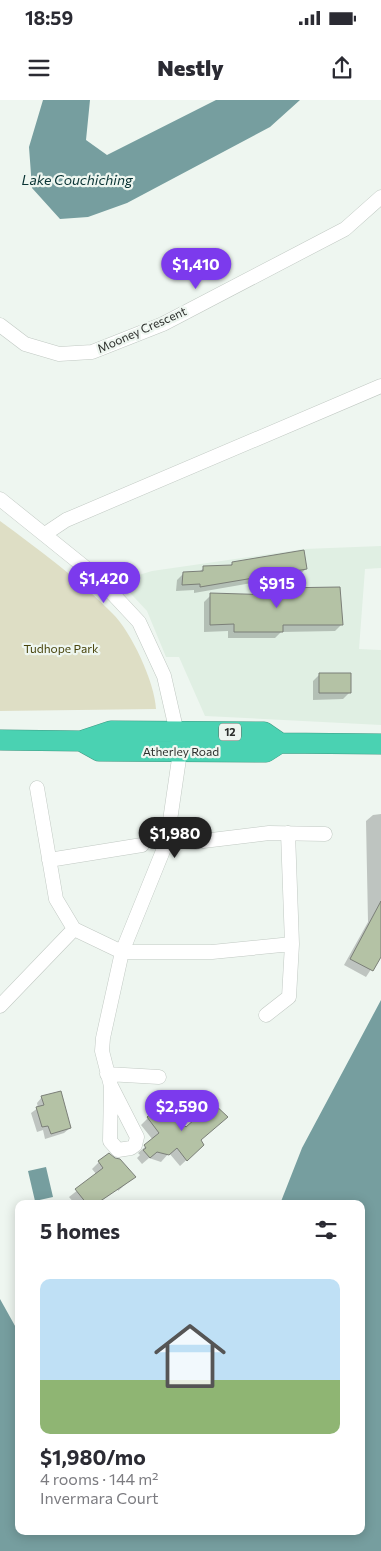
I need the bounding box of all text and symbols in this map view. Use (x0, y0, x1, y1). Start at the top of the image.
text: 18:59 (25, 6, 73, 29)
icon: menu (25, 54, 53, 82)
text: Nestly (157, 54, 224, 81)
icon: share (328, 54, 356, 82)
water label: Lake Couchiching (21, 171, 134, 188)
pin: $1,410 (155, 248, 237, 290)
text: $1,410 (172, 254, 220, 273)
street label: Mooney Crescent (95, 303, 188, 355)
pin: $1,420 (63, 562, 145, 604)
pin: $915 (247, 566, 307, 609)
text: $1,420 (79, 568, 129, 587)
text: $915 (259, 573, 295, 592)
park label: Tudhope Park (23, 641, 99, 655)
road number: 12 (219, 724, 241, 740)
street label: Atherley Road (143, 744, 219, 758)
pin: $1,980 (134, 816, 216, 859)
text: $1,980 (150, 823, 200, 842)
pin: $2,590 (141, 1090, 223, 1132)
text: $2,590 (156, 1096, 208, 1115)
icon: filters (312, 1216, 340, 1244)
text: 5 homes (40, 1218, 120, 1243)
icon: home (145, 1311, 235, 1401)
text: $1,980/mo (40, 1444, 146, 1469)
text: 4 rooms · 144 m² (40, 1469, 159, 1488)
text: Invermara Court (40, 1488, 159, 1507)

